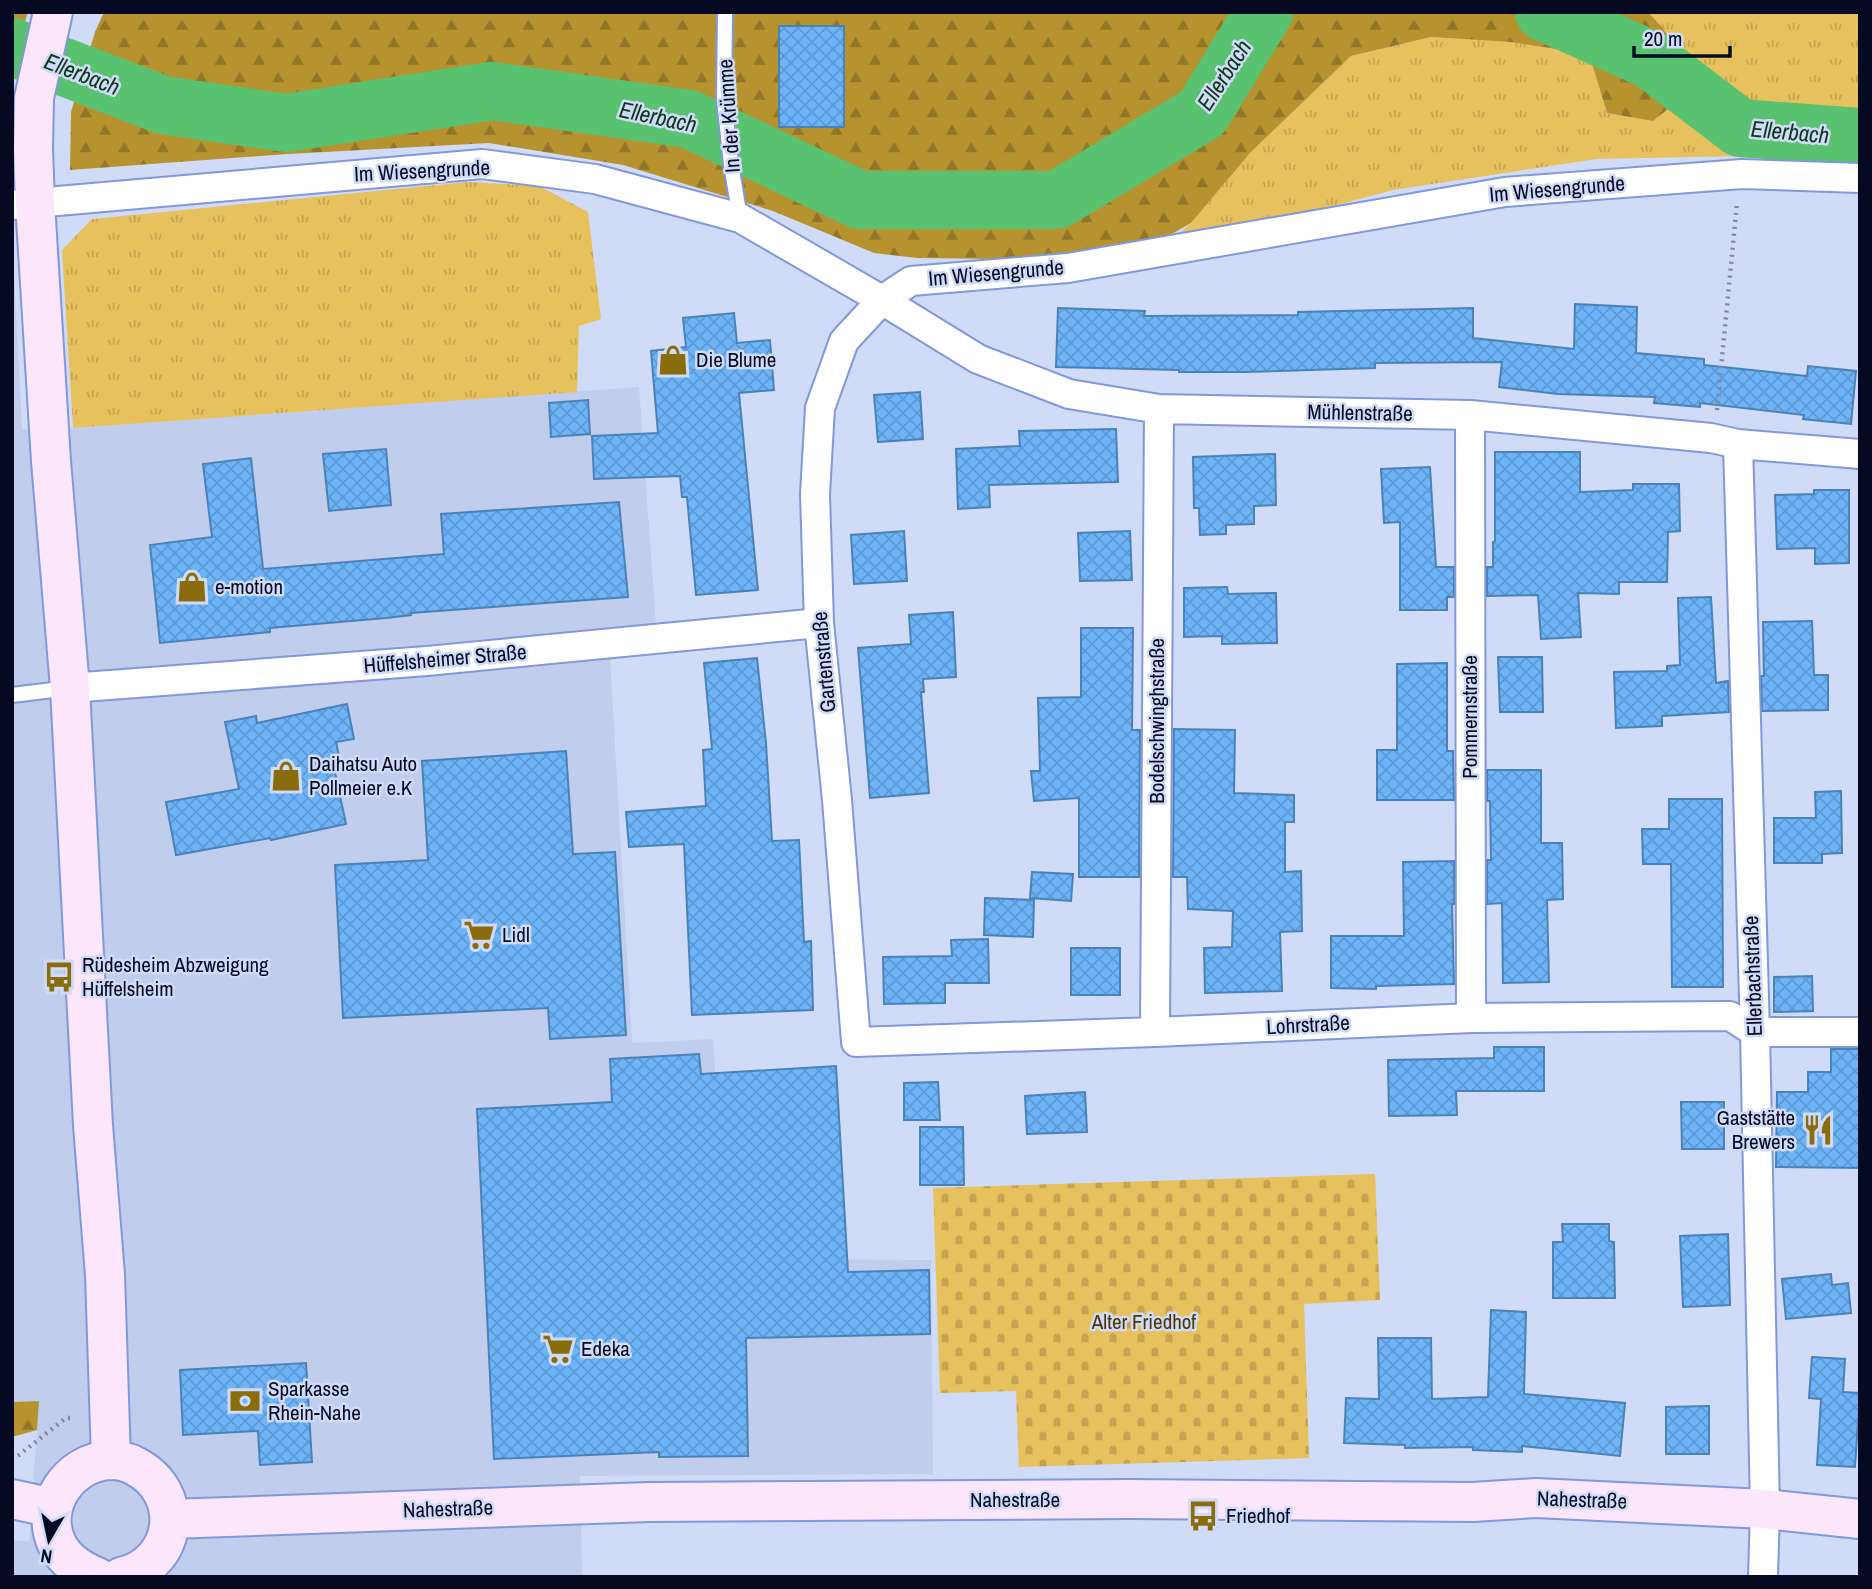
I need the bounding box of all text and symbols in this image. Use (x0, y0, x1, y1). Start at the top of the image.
scale bar (1634, 14, 1730, 58)
text: 20 m (1644, 24, 1682, 53)
water label: Ellerbach (1189, 33, 1258, 116)
water label: Ellerbach (40, 45, 124, 102)
street label: In der Krümme (710, 58, 747, 174)
water label: Ellerbach (616, 93, 700, 140)
water label: Ellerbach (1750, 113, 1831, 150)
street label: Im Wiesengrunde (353, 152, 491, 189)
street label: Im Wiesengrunde (1488, 168, 1626, 209)
street label: Im Wiesengrunde (927, 252, 1065, 293)
shop icon: Die Blume (656, 343, 690, 377)
place label: Die Blume (696, 345, 776, 374)
street label: Mühlenstraße (1307, 397, 1413, 428)
shop icon: e-motion (175, 570, 209, 604)
place label: e-motion (215, 572, 283, 601)
street label: Gartenstraße (805, 610, 842, 714)
street label: Hüffelsheimer Straße (362, 637, 528, 680)
street label: Bodelschwinghstraße (1142, 638, 1171, 804)
street label: Pommernstraße (1455, 655, 1484, 779)
place label: Daihatsu Auto Pollmeier e.K (309, 749, 417, 802)
shop icon: Daihatsu Auto Pollmeier e.K (269, 759, 303, 793)
street label: Ellerbachstraße (1736, 915, 1769, 1037)
supermarket icon: Lidl (462, 918, 496, 952)
place label: Lidl (502, 920, 530, 949)
place label: Rüdesheim Abzweigung Hüffelsheim (82, 950, 269, 1003)
bus stop icon: Rüdesheim Abzweigung Hüffelsheim (42, 960, 76, 994)
street label: Lohrstraße (1266, 1008, 1350, 1041)
place label: Gaststätte Brewers (1717, 1103, 1795, 1156)
restaurant icon: Gaststätte Brewers (1801, 1113, 1835, 1147)
park label: Alter Friedhof (1091, 1307, 1196, 1336)
supermarket icon: Edeka (541, 1332, 575, 1366)
place label: Edeka (581, 1334, 630, 1363)
place label: Sparkasse Rhein-Nahe (268, 1374, 361, 1427)
bank icon: Sparkasse Rhein-Nahe (228, 1384, 262, 1418)
street label: Nahestraße (1537, 1483, 1627, 1516)
street label: Nahestraße (970, 1485, 1060, 1514)
street label: Nahestraße (403, 1492, 493, 1525)
bus stop icon: Friedhof (1186, 1499, 1220, 1533)
place label: Friedhof (1226, 1501, 1290, 1530)
north arrow (14, 1505, 84, 1575)
text: N (39, 1543, 54, 1571)

